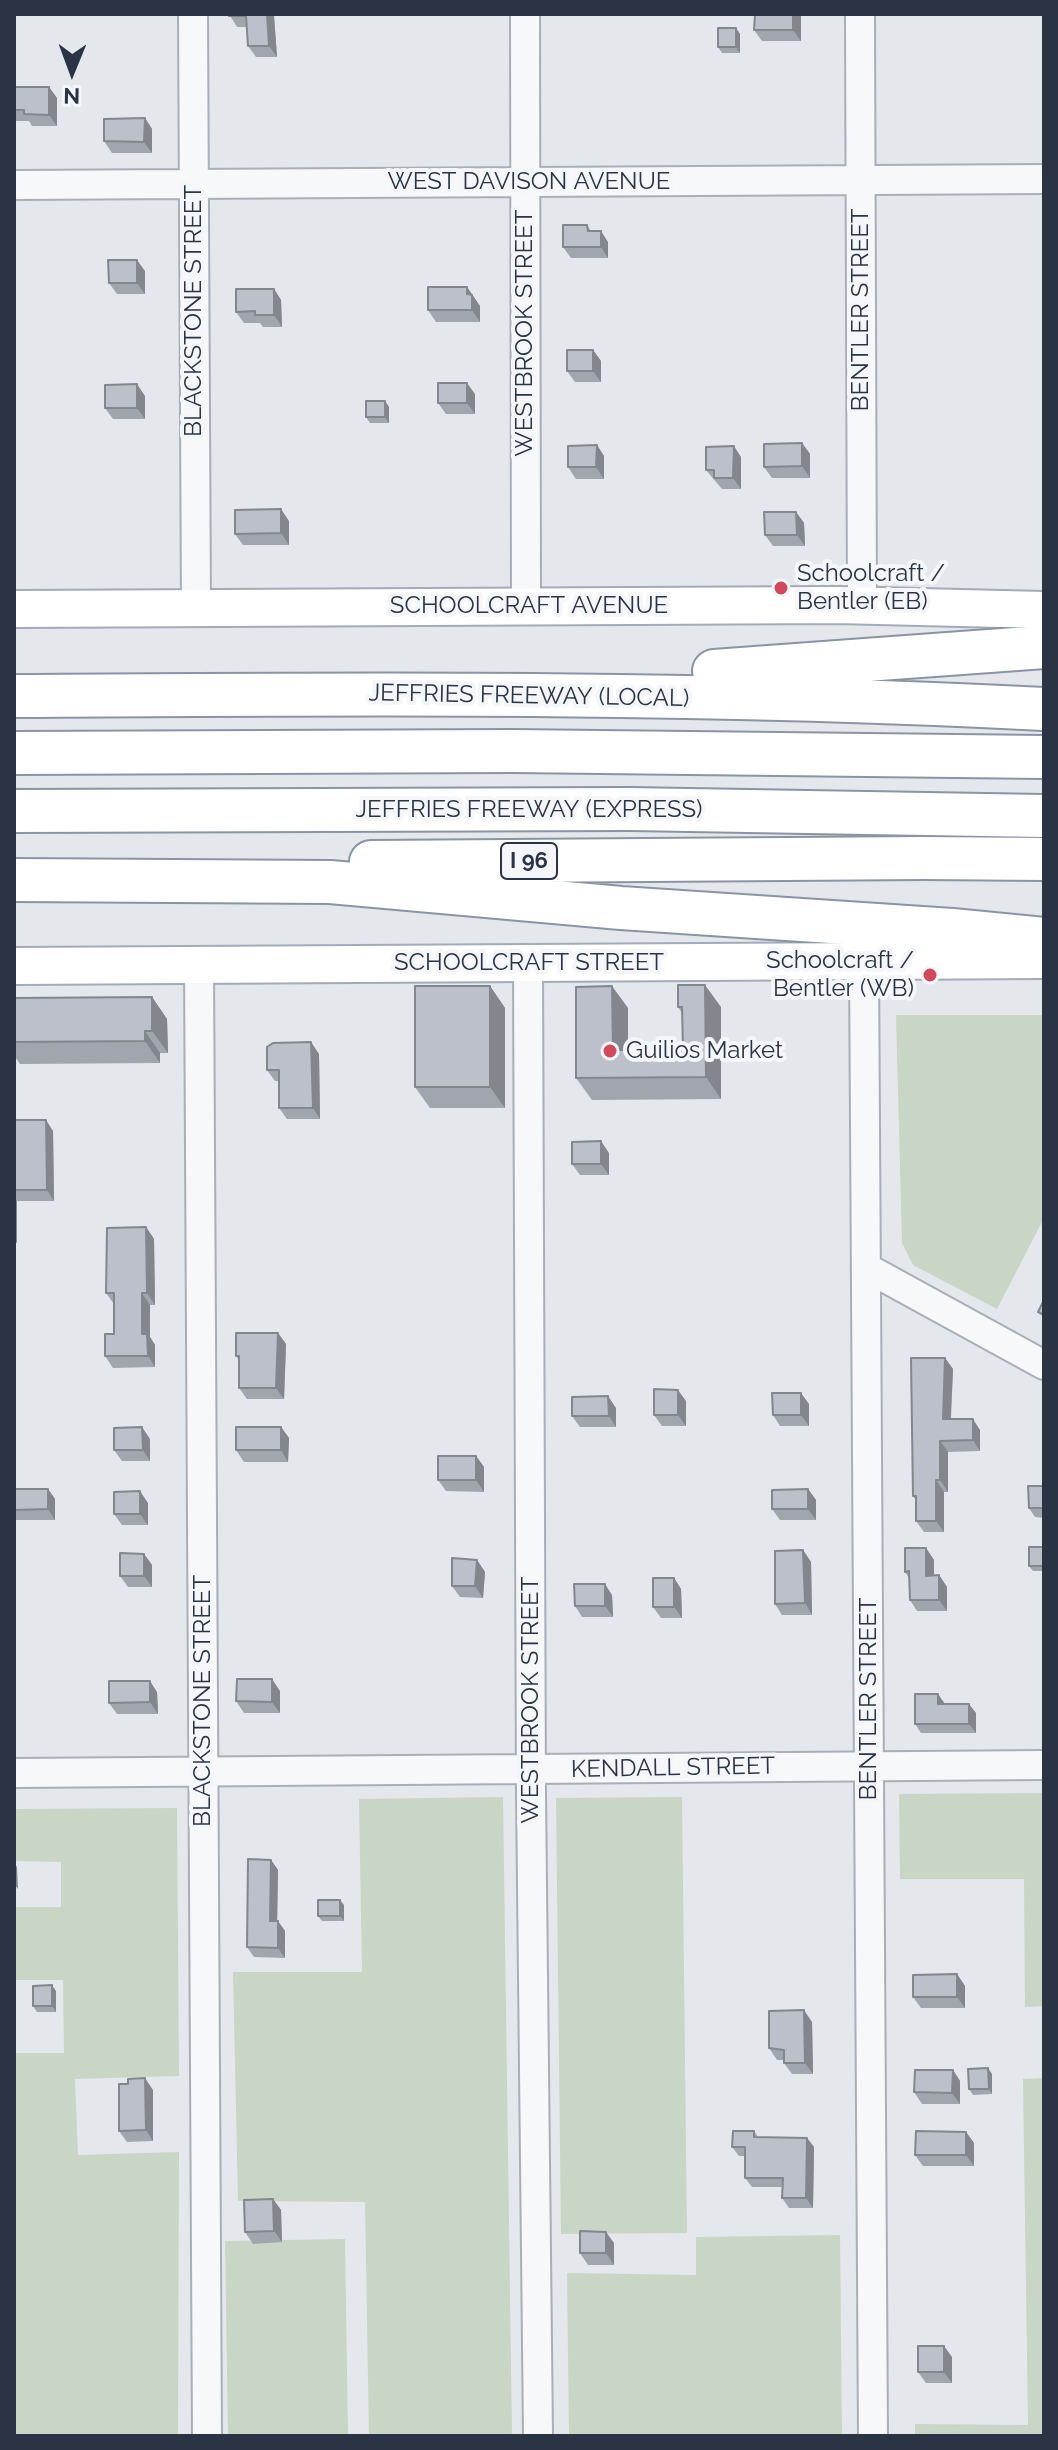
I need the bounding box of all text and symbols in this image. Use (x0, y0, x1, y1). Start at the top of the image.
north arrow (32, 32, 112, 112)
text: N (63, 83, 80, 109)
street label: WEST DAVISON AVENUE (388, 168, 670, 196)
street label: BLACKSTONE STREET (180, 185, 208, 437)
street label: BENTLER STREET (847, 209, 875, 411)
street label: WESTBROOK STREET (511, 210, 539, 456)
place label: Schoolcraft / Bentler (EB) (797, 560, 945, 616)
marker: Schoolcraft / Bentler (EB) (772, 579, 790, 597)
street label: SCHOOLCRAFT AVENUE (390, 592, 668, 620)
street label: JEFFRIES FREEWAY (LOCAL) (368, 679, 690, 713)
street label: JEFFRIES FREEWAY (EXPRESS) (356, 796, 702, 824)
road number: I 96 (501, 843, 557, 879)
place label: Schoolcraft / Bentler (WB) (766, 947, 914, 1003)
street label: SCHOOLCRAFT STREET (394, 949, 664, 977)
marker: Schoolcraft / Bentler (WB) (921, 966, 939, 984)
place label: Guilios Market (626, 1037, 783, 1065)
marker: Guilios Market (601, 1042, 619, 1060)
street label: BLACKSTONE STREET (189, 1575, 217, 1827)
street label: WESTBROOK STREET (517, 1577, 545, 1823)
street label: BENTLER STREET (855, 1598, 883, 1800)
street label: KENDALL STREET (571, 1752, 775, 1784)

